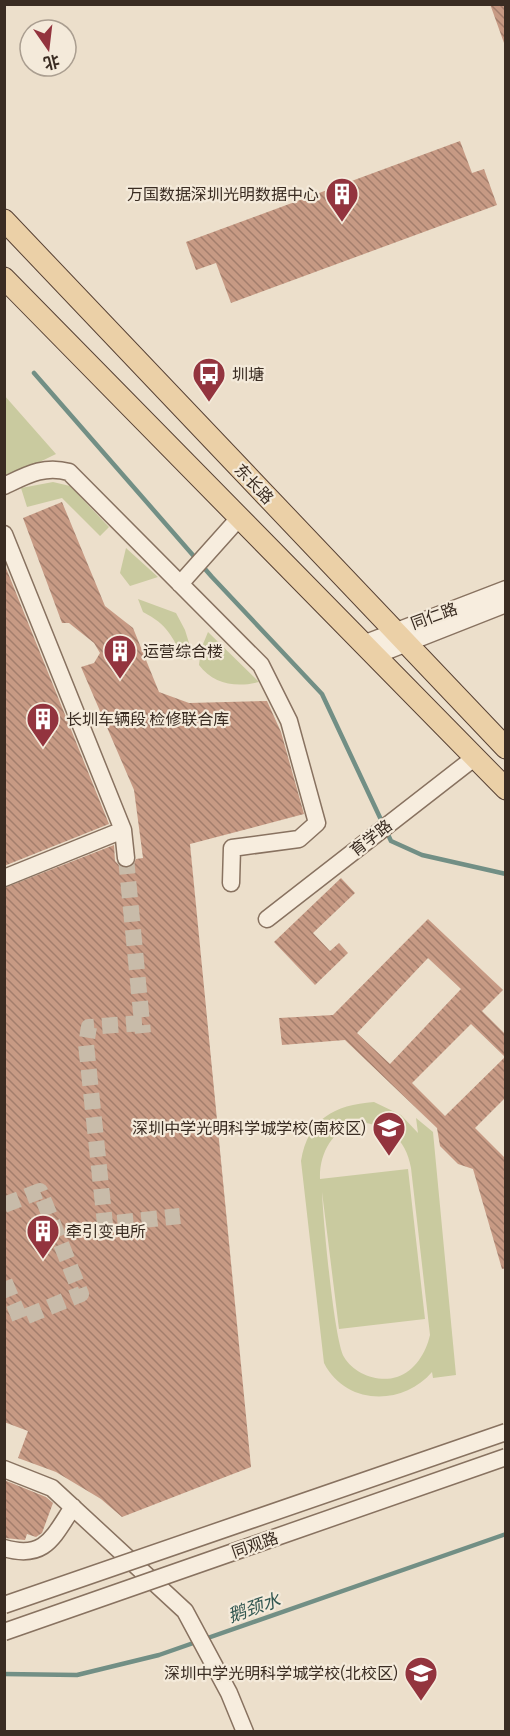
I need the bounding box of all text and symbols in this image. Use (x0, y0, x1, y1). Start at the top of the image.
north arrow (18, 18, 78, 78)
text: 北 (41, 51, 62, 73)
building icon: 万国数据深圳光明数据中心 (324, 176, 360, 223)
place label: 万国数据深圳光明数据中心 (127, 185, 319, 204)
bus stop icon: 圳塘 (191, 356, 227, 403)
place label: 圳塘 (232, 365, 264, 384)
street label: 东长路 (231, 460, 277, 508)
street label: 同仁路 (408, 599, 460, 633)
building icon: 运营综合楼 (102, 633, 138, 680)
place label: 运营综合楼 (143, 642, 223, 661)
building icon: 长圳车辆段 检修联合库 (25, 701, 61, 748)
place label: 长圳车辆段 检修联合库 (66, 710, 229, 729)
street label: 育学路 (346, 816, 396, 860)
school or university icon: 深圳中学光明科学城学校(南校区) (371, 1110, 407, 1157)
place label: 深圳中学光明科学城学校(南校区) (132, 1119, 366, 1138)
building icon: 牵引变电所 (25, 1213, 61, 1260)
place label: 牵引变电所 (66, 1222, 146, 1241)
street label: 同观路 (229, 1528, 281, 1562)
water label: 鹅颈水 (225, 1588, 284, 1627)
school or university icon: 深圳中学光明科学城学校(北校区) (403, 1655, 439, 1702)
place label: 深圳中学光明科学城学校(北校区) (164, 1664, 398, 1683)

